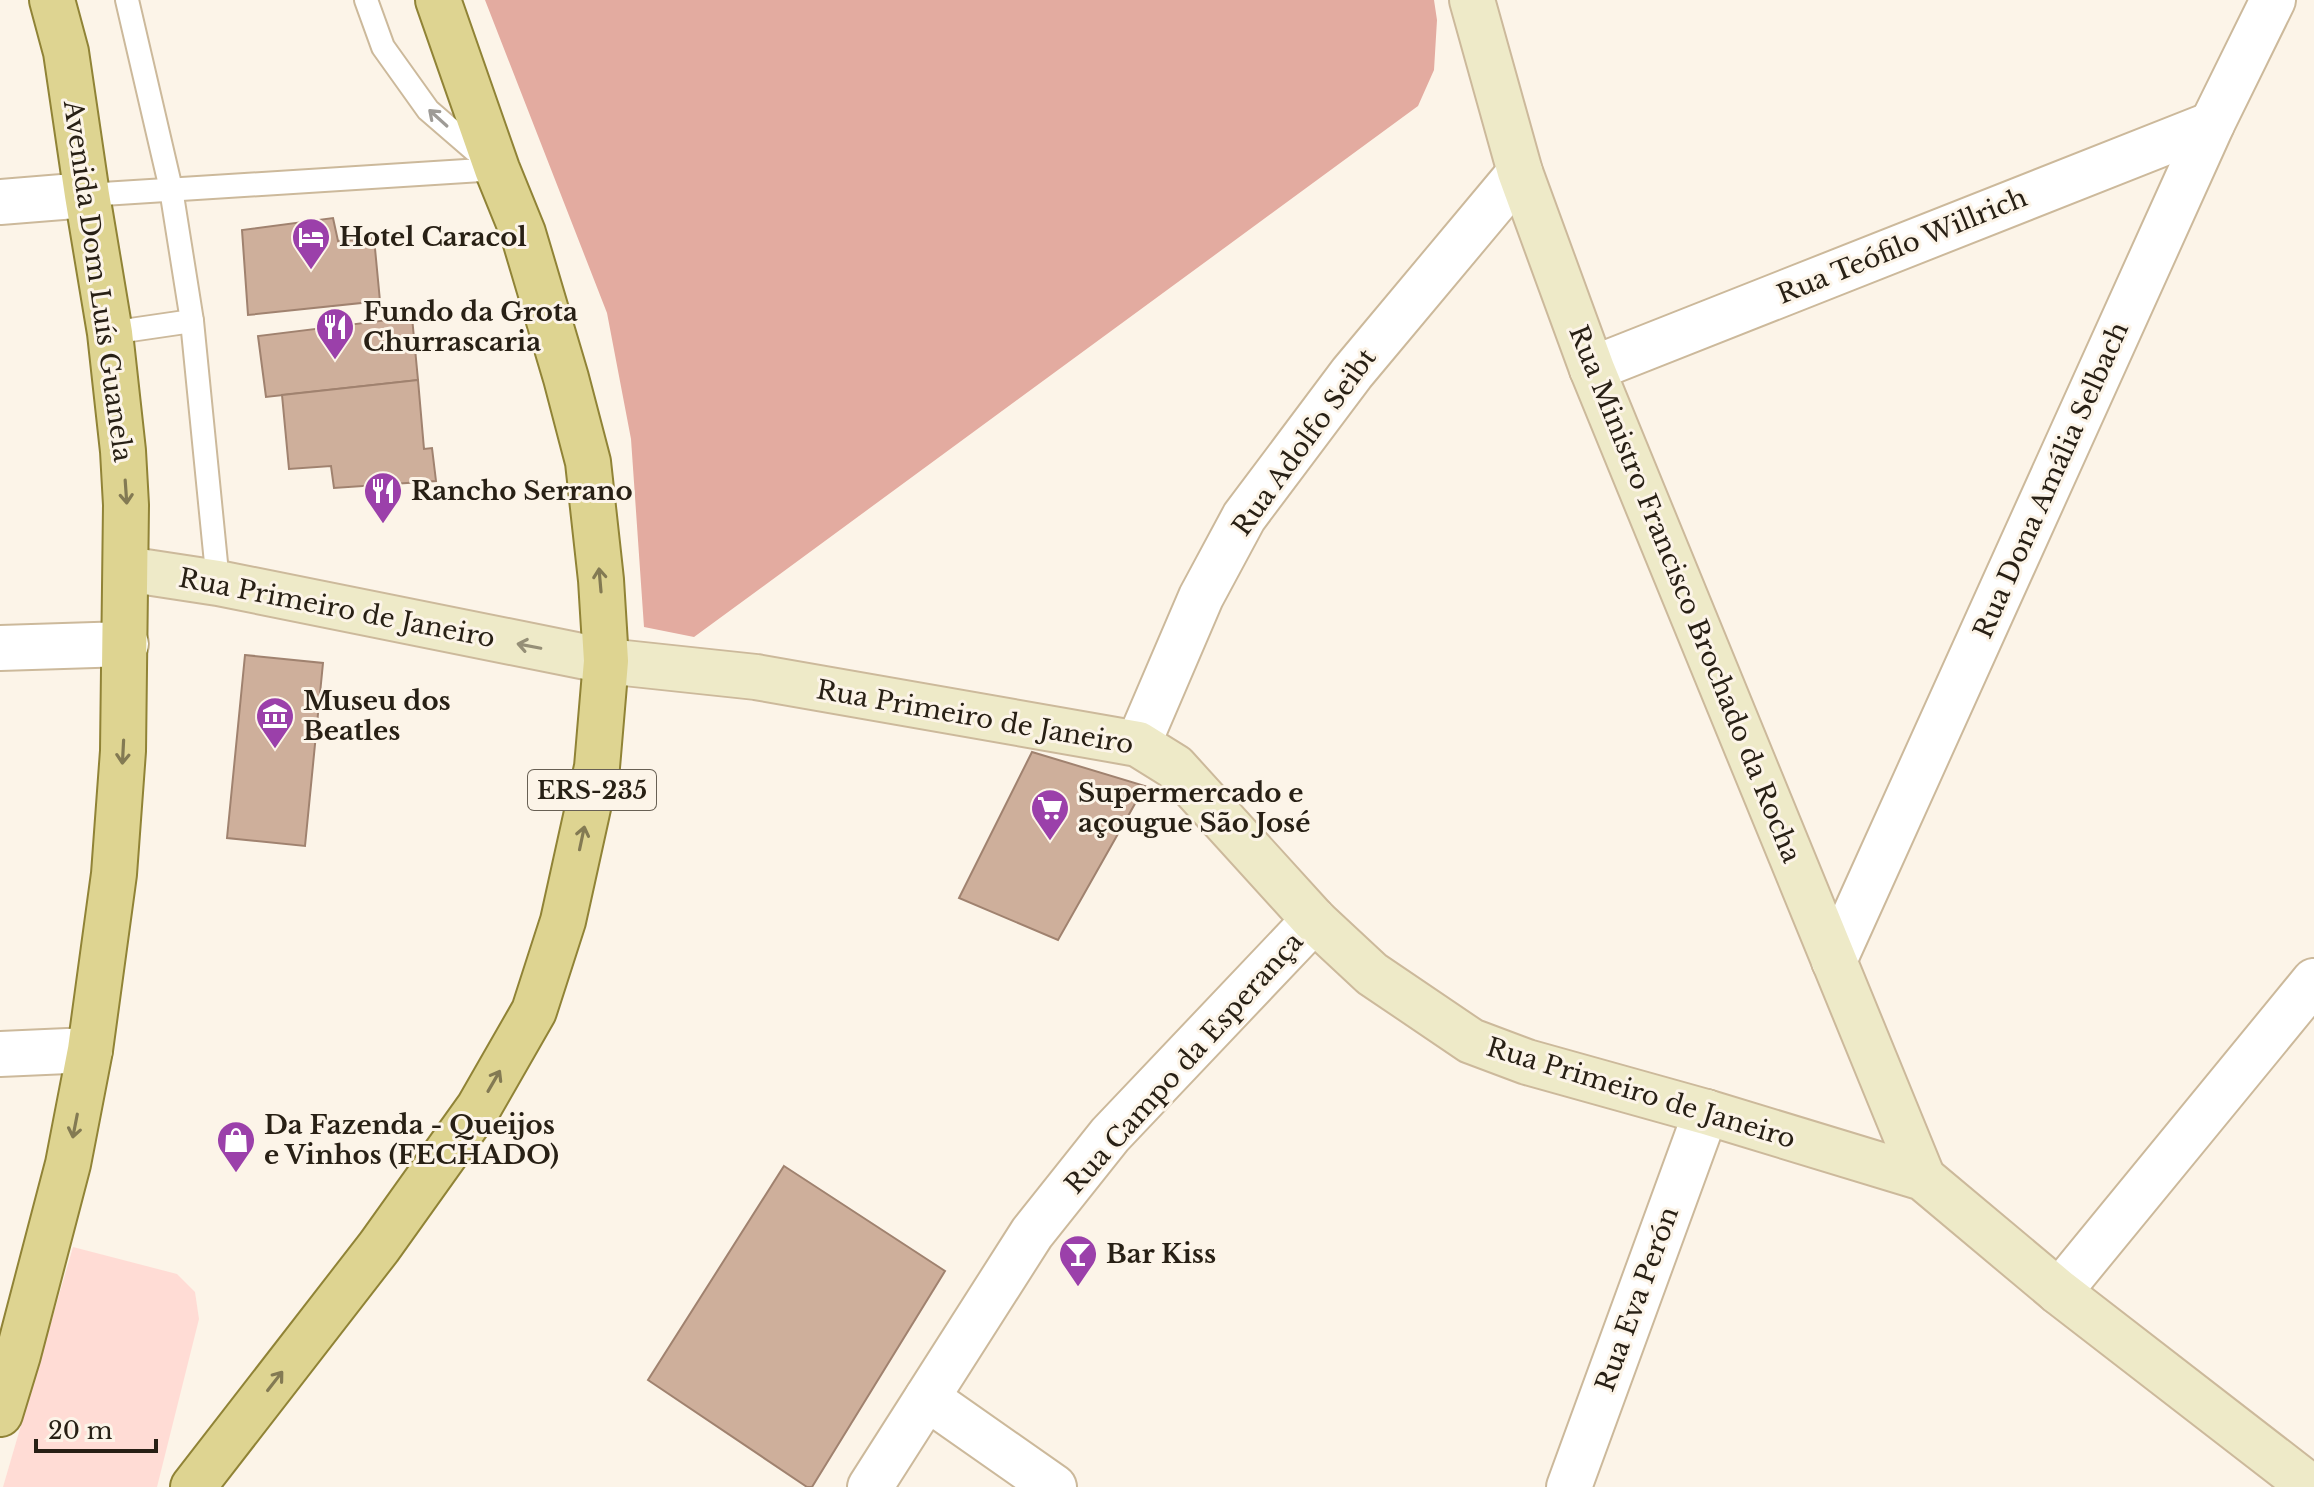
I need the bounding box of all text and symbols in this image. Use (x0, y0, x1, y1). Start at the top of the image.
street label: Avenida Dom Luís Guanela (57, 97, 139, 464)
one-way arrow (429, 110, 449, 128)
street label: Rua Teófilo Willrich (1772, 181, 2032, 311)
hotel icon: Hotel Caracol (290, 216, 332, 271)
place label: Hotel Caracol (339, 221, 527, 253)
place label: Fundo da Grota Churrascaria (363, 296, 578, 358)
restaurant icon: Fundo da Grota Churrascaria (314, 306, 356, 361)
street label: Rua Dona Amália Selbach (1967, 317, 2135, 643)
street label: Rua Ministro Francisco Brochado da Rocha (1562, 321, 1808, 868)
street label: Rua Adolfo Seibt (1225, 342, 1383, 542)
restaurant icon: Rancho Serrano (362, 470, 404, 525)
place label: Rancho Serrano (411, 475, 633, 507)
one-way arrow (118, 478, 133, 505)
street label: Rua Primeiro de Janeiro (176, 562, 498, 654)
one-way arrow (593, 567, 608, 594)
one-way arrow (517, 638, 542, 653)
street label: Rua Primeiro de Janeiro (814, 673, 1136, 761)
place label: Museu dos Beatles (303, 685, 451, 747)
museum icon: Museu dos Beatles (254, 695, 296, 750)
one-way arrow (115, 738, 130, 765)
road number: ERS-235 (528, 770, 656, 810)
place label: Supermercado e açougue São José (1078, 777, 1310, 839)
supermarket icon: Supermercado e açougue São José (1029, 787, 1071, 842)
one-way arrow (575, 826, 590, 851)
street label: Rua Campo da Esperança (1058, 925, 1310, 1200)
street label: Rua Primeiro de Janeiro (1483, 1031, 1799, 1155)
one-way arrow (486, 1070, 502, 1093)
place label: Da Fazenda - Queijos e Vinhos (FECHADO) (264, 1109, 559, 1171)
one-way arrow (67, 1113, 82, 1139)
shop icon: Da Fazenda - Queijos e Vinhos (FECHADO) (215, 1119, 257, 1174)
street label: Rua Eva Perón (1589, 1202, 1685, 1396)
bar icon: Bar Kiss (1057, 1233, 1099, 1288)
place label: Bar Kiss (1106, 1238, 1216, 1270)
one-way arrow (266, 1371, 283, 1392)
scale bar (36, 1403, 156, 1453)
text: 20 m (48, 1416, 113, 1445)

